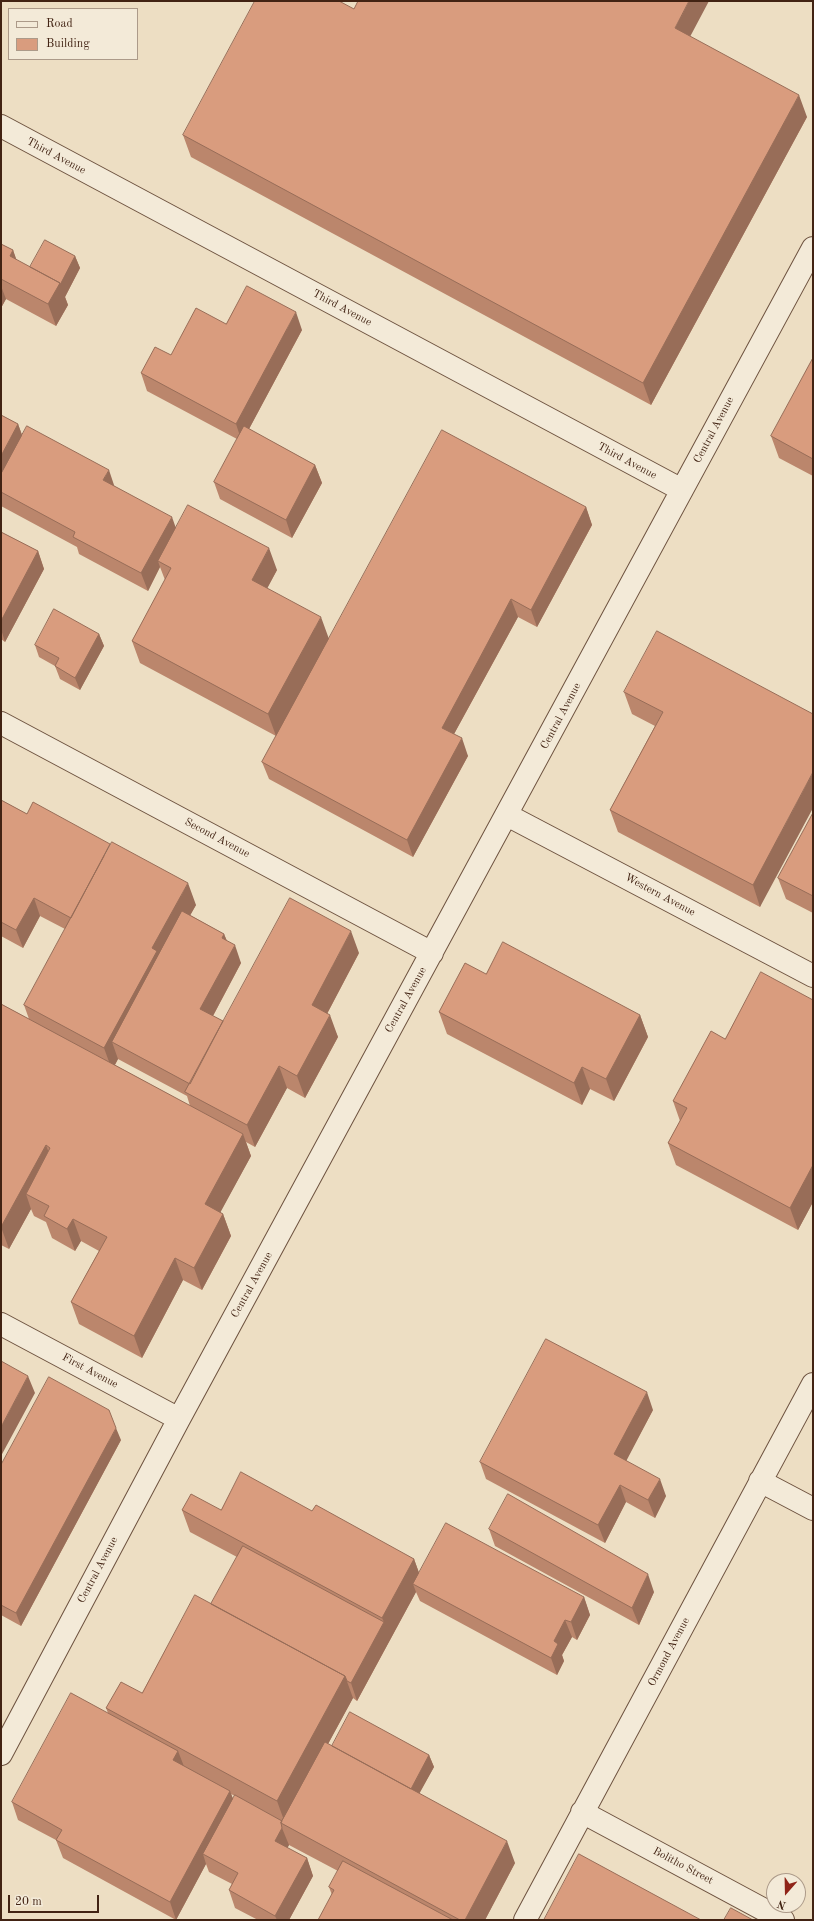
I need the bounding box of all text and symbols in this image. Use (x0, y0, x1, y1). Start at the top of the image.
legend (8, 8, 138, 60)
text: Road (46, 18, 73, 30)
text: Building (46, 38, 90, 50)
street label: Third Avenue (24, 135, 88, 177)
street label: Third Avenue (310, 287, 374, 329)
street label: Central Avenue (691, 395, 737, 465)
street label: Third Avenue (595, 440, 659, 482)
street label: Central Avenue (538, 681, 584, 751)
street label: Second Avenue (182, 815, 252, 861)
street label: Western Avenue (623, 871, 697, 919)
street label: Central Avenue (382, 965, 430, 1035)
street label: Central Avenue (228, 1250, 276, 1320)
street label: First Avenue (60, 1351, 120, 1391)
street label: Central Avenue (75, 1535, 121, 1605)
street label: Ormond Avenue (645, 1615, 693, 1689)
street label: Bolitho Street (651, 1845, 715, 1887)
north arrow (766, 1873, 806, 1913)
scale bar (10, 1887, 101, 1913)
text: 20 m (15, 1896, 42, 1908)
text: N (776, 1897, 788, 1910)

